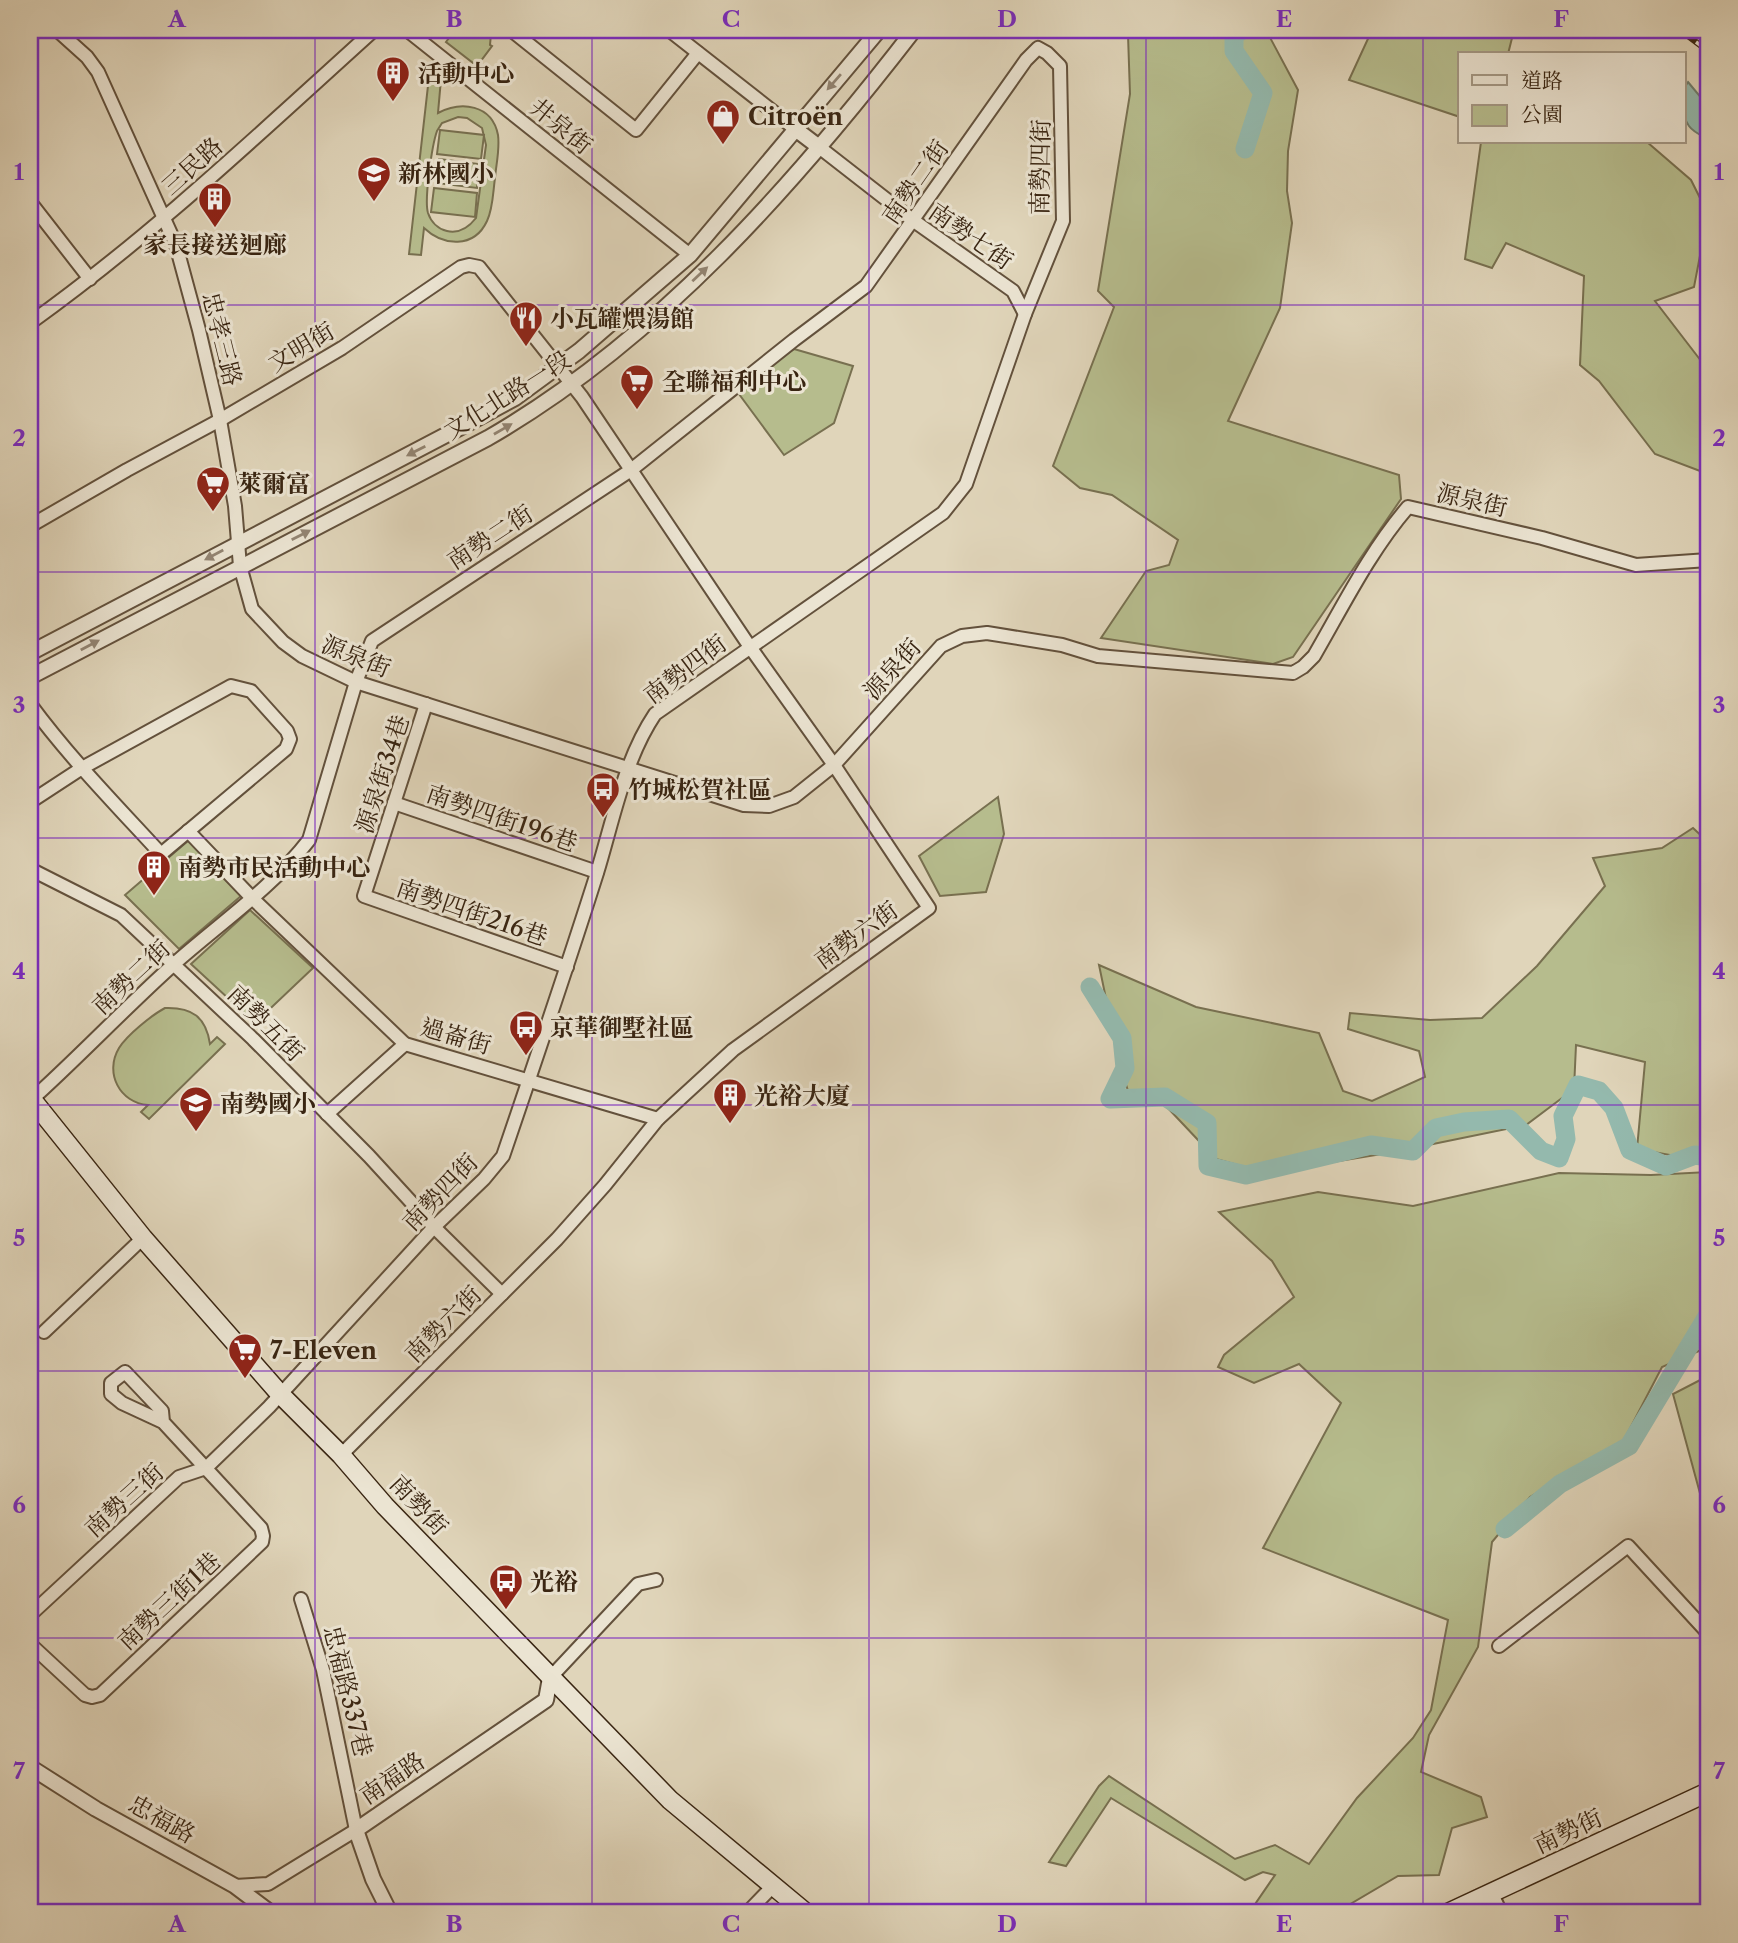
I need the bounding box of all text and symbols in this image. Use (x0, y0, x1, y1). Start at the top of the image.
text: A (167, 5, 187, 33)
text: B (445, 5, 463, 33)
text: C (722, 5, 740, 33)
text: D (997, 5, 1017, 33)
text: E (1276, 5, 1292, 33)
text: F (1553, 5, 1569, 33)
legend (1458, 52, 1686, 144)
building icon: 活動中心 (374, 54, 412, 103)
place label: 活動中心 (418, 59, 514, 88)
text: 道路 (1521, 68, 1563, 93)
one-way arrow (827, 73, 842, 90)
street label: 井泉街 (524, 92, 598, 160)
shop icon: Citroën (704, 97, 742, 146)
place label: Citroën (748, 102, 844, 131)
text: 公園 (1521, 102, 1563, 127)
street label: 南勢四街 (1025, 119, 1055, 215)
street label: 三民路 (156, 131, 228, 201)
street label: 南勢二街 (876, 134, 954, 230)
school or university icon: 新林國小 (355, 154, 393, 203)
text: 1 (14, 158, 25, 186)
text: 1 (1714, 158, 1725, 186)
place label: 新林國小 (398, 159, 494, 188)
building icon: 家長接送迴廊 (196, 180, 234, 229)
street label: 南勢七街 (923, 197, 1019, 275)
place label: 家長接送迴廊 (143, 230, 287, 259)
one-way arrow (691, 267, 708, 283)
street label: 忠孝三路 (196, 289, 248, 389)
restaurant icon: 小瓦罐煨湯館 (507, 299, 545, 348)
place label: 小瓦罐煨湯館 (550, 304, 694, 333)
street label: 文明街 (263, 316, 339, 378)
street label: 文化北路一段 (438, 345, 576, 445)
supermarket icon: 全聯福利中心 (618, 362, 656, 411)
place label: 全聯福利中心 (662, 367, 806, 396)
one-way arrow (493, 423, 512, 435)
text: 2 (12, 424, 26, 452)
text: 2 (1712, 424, 1726, 452)
one-way arrow (406, 445, 426, 456)
supermarket icon: 萊爾富 (194, 464, 232, 513)
place label: 萊爾富 (238, 469, 310, 498)
street label: 源泉街 (1434, 478, 1510, 522)
street label: 南勢二街 (442, 499, 538, 575)
one-way arrow (291, 529, 311, 540)
one-way arrow (204, 550, 224, 561)
street label: 源泉街 (317, 629, 395, 683)
street label: 南勢四街 (638, 629, 732, 709)
street label: 源泉街 (857, 633, 927, 705)
one-way arrow (80, 639, 100, 651)
text: 3 (13, 691, 26, 719)
text: 3 (1713, 691, 1726, 719)
street label: 源泉街34巷 (349, 711, 415, 837)
bus stop icon: 竹城松賀社區 (584, 770, 622, 819)
place label: 竹城松賀社區 (628, 775, 772, 804)
street label: 南勢四街196巷 (422, 779, 582, 857)
building icon: 南勢市民活動中心 (135, 848, 173, 897)
place label: 南勢市民活動中心 (178, 853, 370, 882)
street label: 南勢四街216巷 (393, 873, 551, 951)
street label: 南勢六街 (809, 895, 903, 975)
street label: 南勢二街 (86, 934, 176, 1020)
text: 4 (12, 957, 26, 985)
text: 4 (1712, 957, 1726, 985)
street label: 南勢五街 (222, 979, 310, 1067)
bus stop icon: 京華御墅社區 (507, 1008, 545, 1057)
street label: 過崙街 (417, 1012, 495, 1060)
place label: 京華御墅社區 (550, 1013, 694, 1042)
building icon: 光裕大廈 (711, 1076, 749, 1125)
place label: 光裕大廈 (754, 1081, 850, 1110)
school or university icon: 南勢國小 (177, 1084, 215, 1133)
place label: 南勢國小 (220, 1089, 316, 1118)
street label: 南勢四街 (396, 1147, 484, 1237)
text: 5 (13, 1224, 25, 1252)
text: 5 (1713, 1224, 1725, 1252)
street label: 南勢六街 (399, 1280, 487, 1368)
supermarket icon: 7-Eleven (226, 1331, 264, 1380)
place label: 7-Eleven (270, 1336, 377, 1365)
street label: 南勢三街 (79, 1457, 169, 1543)
street label: 南勢街 (384, 1469, 454, 1541)
text: 6 (12, 1491, 26, 1519)
text: 6 (1712, 1491, 1726, 1519)
street label: 南勢三街1巷 (112, 1546, 226, 1656)
bus stop icon: 光裕 (487, 1562, 525, 1611)
place label: 光裕 (530, 1567, 578, 1596)
street label: 忠福路337巷 (318, 1622, 378, 1760)
street label: 南福路 (354, 1746, 430, 1810)
text: 7 (13, 1757, 25, 1785)
text: 7 (1713, 1757, 1725, 1785)
street label: 忠福路 (123, 1789, 201, 1849)
street label: 南勢街 (1529, 1803, 1607, 1859)
text: A (167, 1910, 187, 1938)
text: B (445, 1910, 463, 1938)
text: C (722, 1910, 740, 1938)
text: D (997, 1910, 1017, 1938)
text: E (1276, 1910, 1292, 1938)
text: F (1553, 1910, 1569, 1938)

